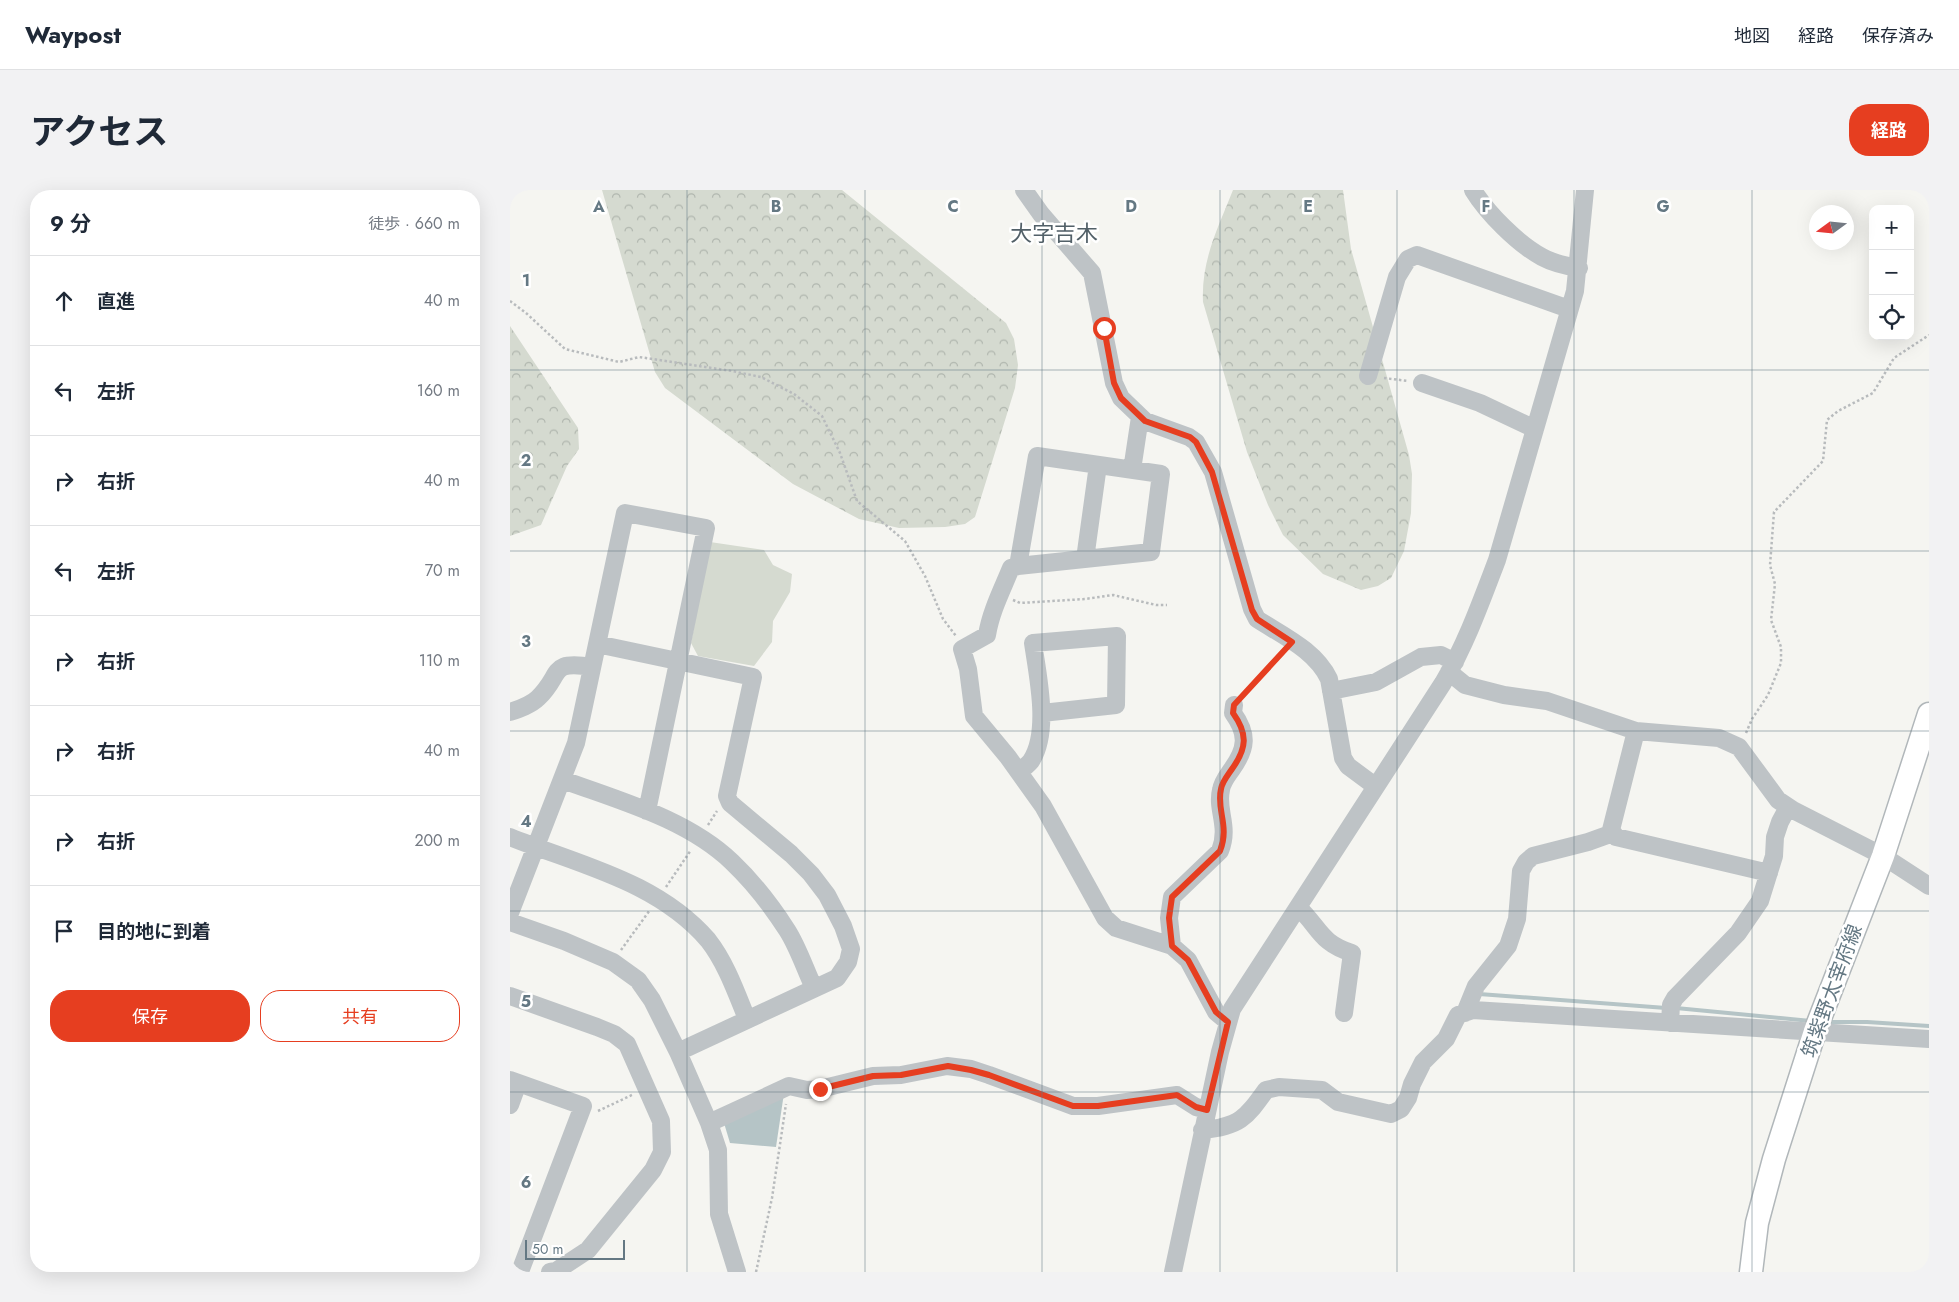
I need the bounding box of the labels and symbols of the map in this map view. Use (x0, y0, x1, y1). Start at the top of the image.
text: A (592, 195, 605, 218)
text: B (771, 195, 781, 218)
text: C (947, 195, 959, 218)
text: D (1125, 195, 1137, 218)
text: E (1303, 195, 1313, 218)
text: F (1482, 195, 1490, 218)
text: G (1656, 195, 1670, 218)
north arrow (1809, 205, 1854, 250)
district label: 大字吉木 (1010, 217, 1098, 249)
text: 1 (522, 269, 530, 292)
route start (1093, 317, 1116, 340)
text: 2 (521, 449, 531, 472)
text: 3 (521, 630, 531, 653)
text: 4 (520, 810, 532, 833)
street label: 筑紫野太宰府線 (1794, 920, 1870, 1062)
text: 5 (521, 990, 531, 1013)
route end (809, 1078, 832, 1101)
text: 6 (521, 1171, 531, 1194)
scale bar (525, 1237, 625, 1260)

